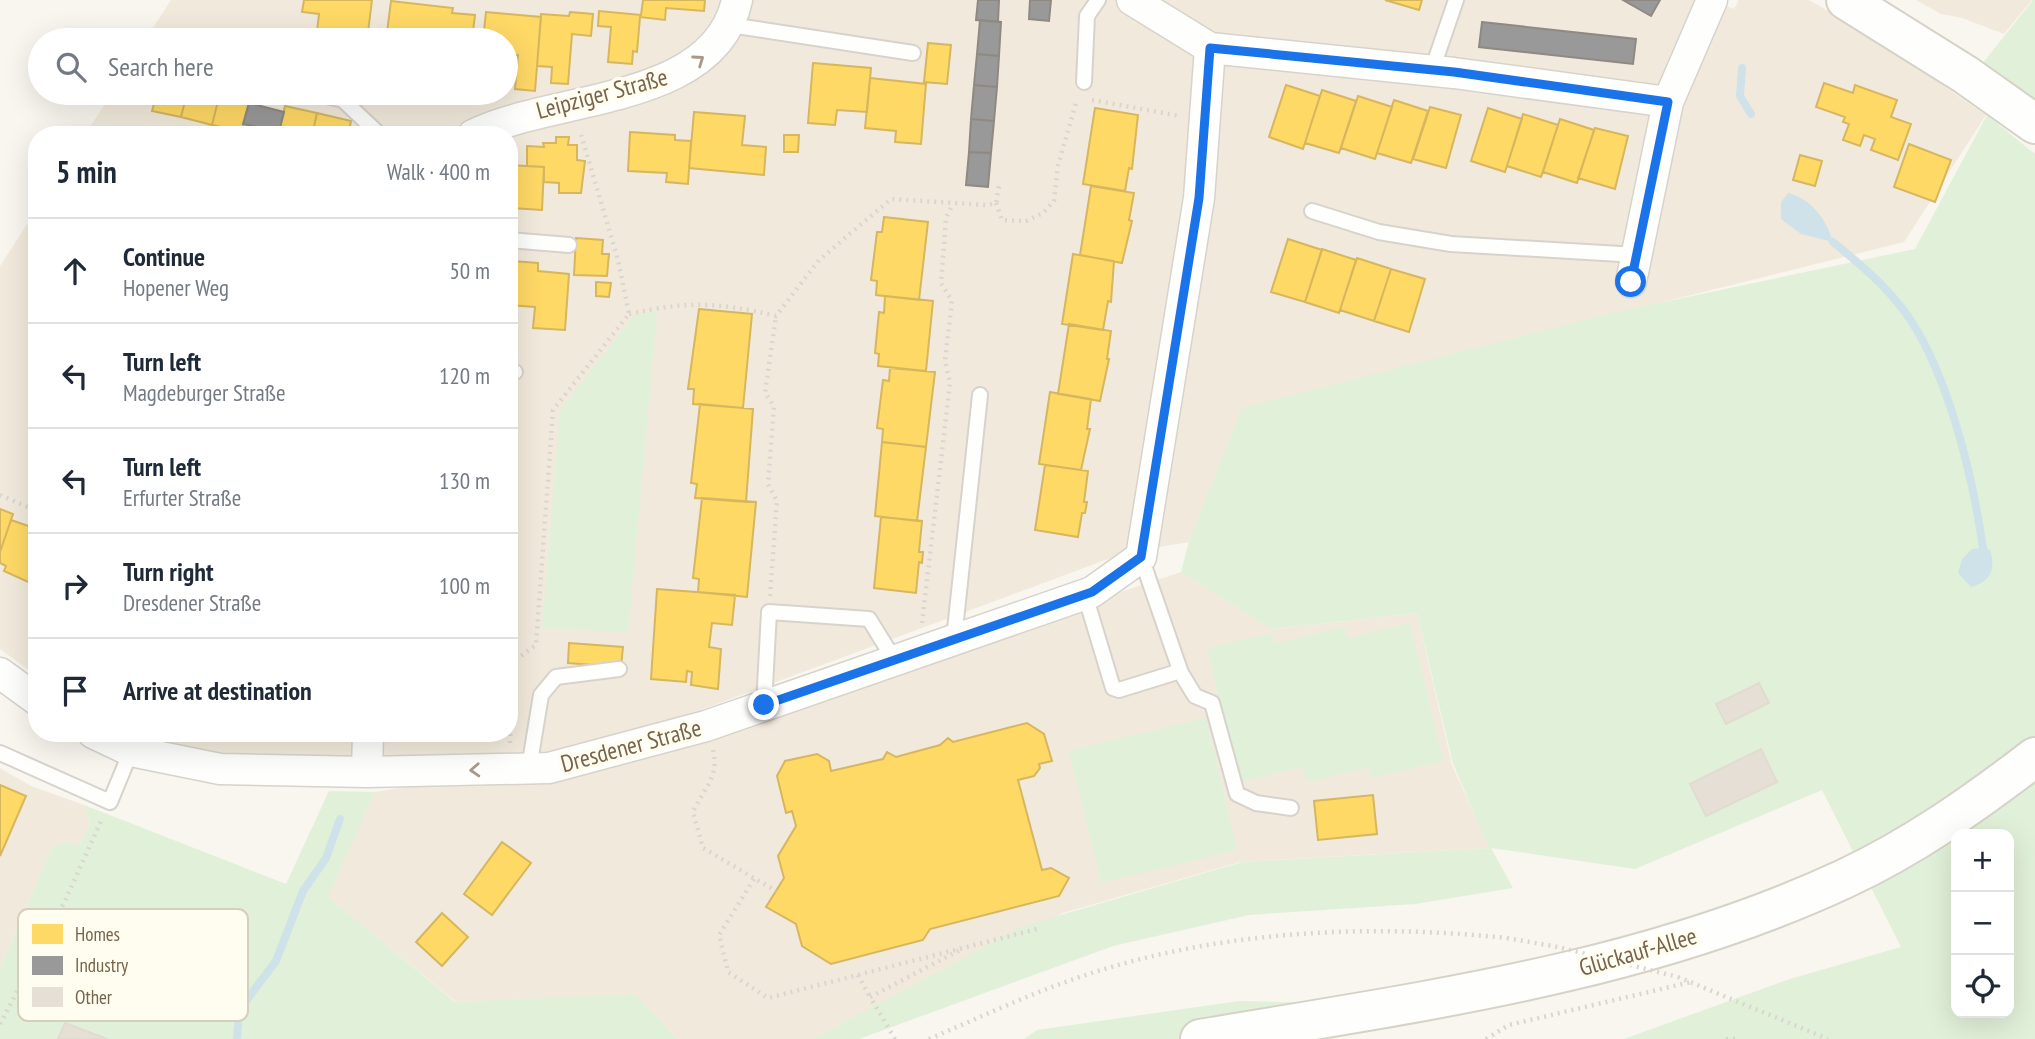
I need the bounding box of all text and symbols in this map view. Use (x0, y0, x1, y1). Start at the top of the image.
search box (28, 28, 518, 105)
icon: search (52, 48, 90, 86)
text: Search here (108, 50, 214, 83)
one-way arrow (691, 56, 704, 68)
street label: Leipziger Straße (533, 61, 671, 126)
text: 5 min (56, 152, 117, 191)
text: Walk · 400 m (387, 157, 490, 186)
text: Continue (123, 240, 205, 273)
icon: ahead (56, 252, 94, 290)
text: 50 m (449, 256, 490, 285)
route start (1615, 266, 1646, 297)
text: Hopener Weg (123, 273, 229, 302)
text: Turn left (123, 345, 201, 378)
icon: left (56, 357, 94, 395)
text: 120 m (439, 361, 490, 390)
text: Magdeburger Straße (123, 378, 286, 407)
text: Turn left (123, 450, 201, 483)
icon: left (56, 462, 94, 500)
text: 130 m (439, 466, 490, 495)
text: Erfurter Straße (123, 483, 241, 512)
text: Turn right (123, 555, 214, 588)
icon: right (56, 567, 94, 605)
text: 100 m (439, 571, 490, 600)
text: Dresdener Straße (123, 588, 261, 617)
icon: arrive (56, 672, 94, 710)
text: Arrive at destination (123, 674, 312, 707)
route end (748, 689, 779, 720)
street label: Dresdener Straße (557, 712, 705, 779)
one-way arrow (470, 762, 481, 777)
map controls (1951, 829, 2014, 1018)
button: + (1951, 829, 2014, 892)
button: − (1951, 892, 2014, 955)
legend (18, 909, 248, 1021)
street label: Glückauf-Allee (1575, 920, 1700, 983)
text: Homes (75, 922, 120, 946)
text: Industry (75, 953, 129, 977)
button: locate (1951, 955, 2014, 1018)
text: Other (75, 985, 113, 1009)

